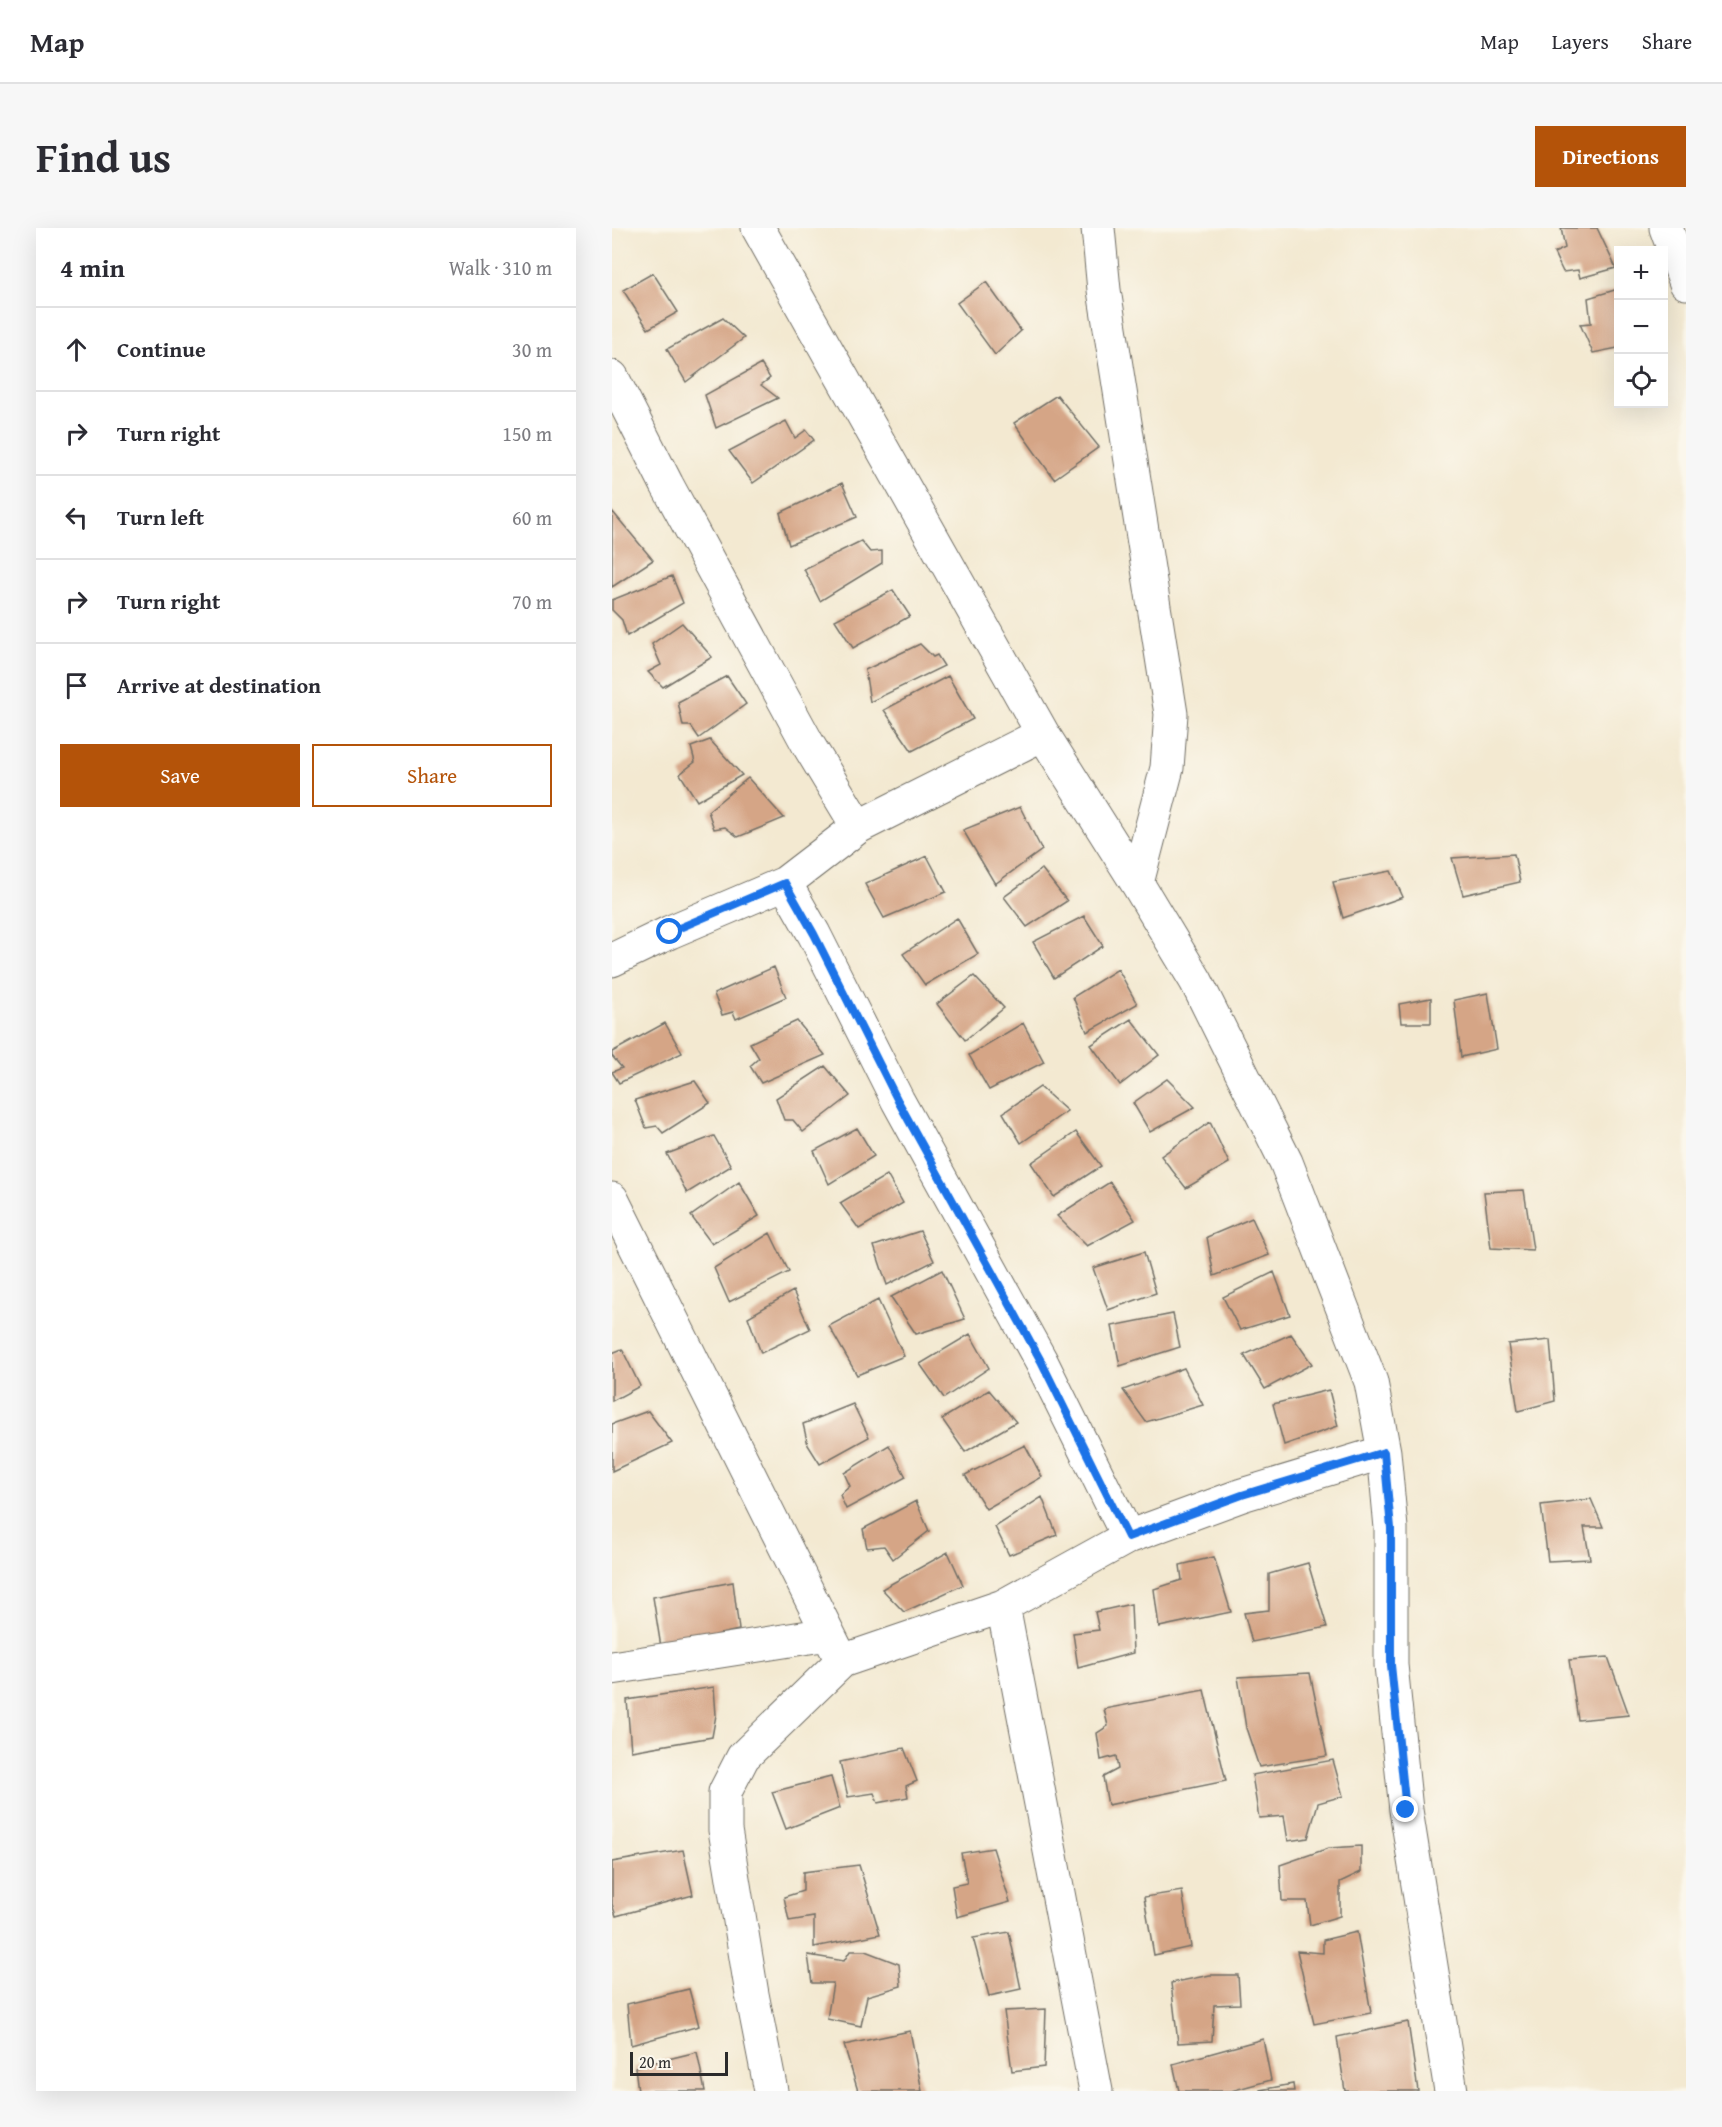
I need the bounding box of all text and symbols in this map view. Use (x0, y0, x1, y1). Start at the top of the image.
text: Map (30, 21, 84, 62)
text: Map (1480, 26, 1519, 57)
text: Layers (1552, 26, 1609, 57)
text: Share (1642, 26, 1692, 57)
text: Find us (36, 126, 171, 187)
button: Directions (1535, 126, 1686, 187)
map controls (1614, 246, 1668, 408)
button: + (1614, 246, 1668, 300)
text: 4 min (60, 248, 125, 287)
text: Walk · 310 m (449, 253, 552, 282)
button: − (1614, 300, 1668, 354)
icon: ahead (60, 333, 93, 366)
text: Continue (117, 333, 206, 365)
text: 30 m (512, 335, 552, 364)
button: locate (1614, 354, 1668, 408)
icon: right (60, 417, 93, 450)
text: Turn right (117, 417, 220, 449)
text: 150 m (502, 419, 552, 448)
icon: left (60, 501, 93, 534)
text: Turn left (117, 501, 204, 533)
text: 60 m (512, 503, 552, 532)
icon: right (60, 585, 93, 618)
text: Turn right (117, 585, 220, 617)
text: 70 m (512, 587, 552, 616)
icon: arrive (60, 669, 93, 702)
text: Arrive at destination (117, 669, 321, 701)
button: Save (60, 744, 300, 807)
button: Share (312, 744, 552, 807)
route start (656, 918, 682, 944)
route end (1392, 1796, 1418, 1822)
scale bar (630, 2049, 728, 2076)
text: 20 m (639, 2050, 671, 2074)

